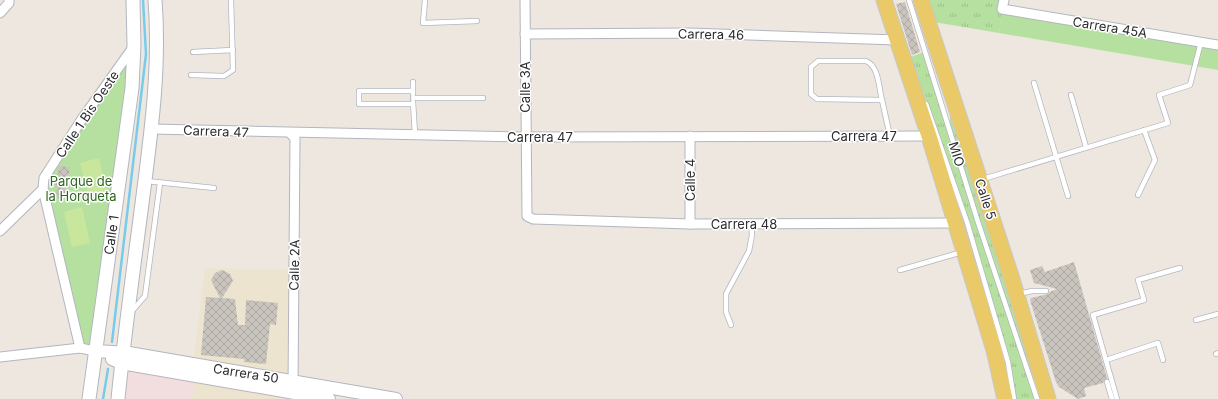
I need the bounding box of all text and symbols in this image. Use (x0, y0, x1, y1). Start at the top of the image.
street label: Carrera 45A (1072, 13, 1148, 41)
street label: Carrera 46 (678, 25, 744, 43)
street label: Calle 3A (517, 61, 533, 113)
street label: Calle 1 Bis Oeste (52, 67, 122, 161)
street label: Carrera 47 (183, 122, 249, 140)
street label: Carrera 47 (831, 128, 897, 144)
street label: Carrera 47 (507, 129, 573, 145)
street label: MIO (946, 140, 968, 168)
street label: Calle 4 (682, 159, 698, 201)
park label: Parque de la Horqueta (45, 173, 117, 204)
street label: Calle 5 (972, 176, 1000, 222)
street label: Calle 1 (100, 214, 122, 256)
street label: Carrera 48 (711, 216, 777, 232)
street label: Calle 2A (286, 239, 302, 291)
street label: Carrera 50 (212, 360, 280, 386)

